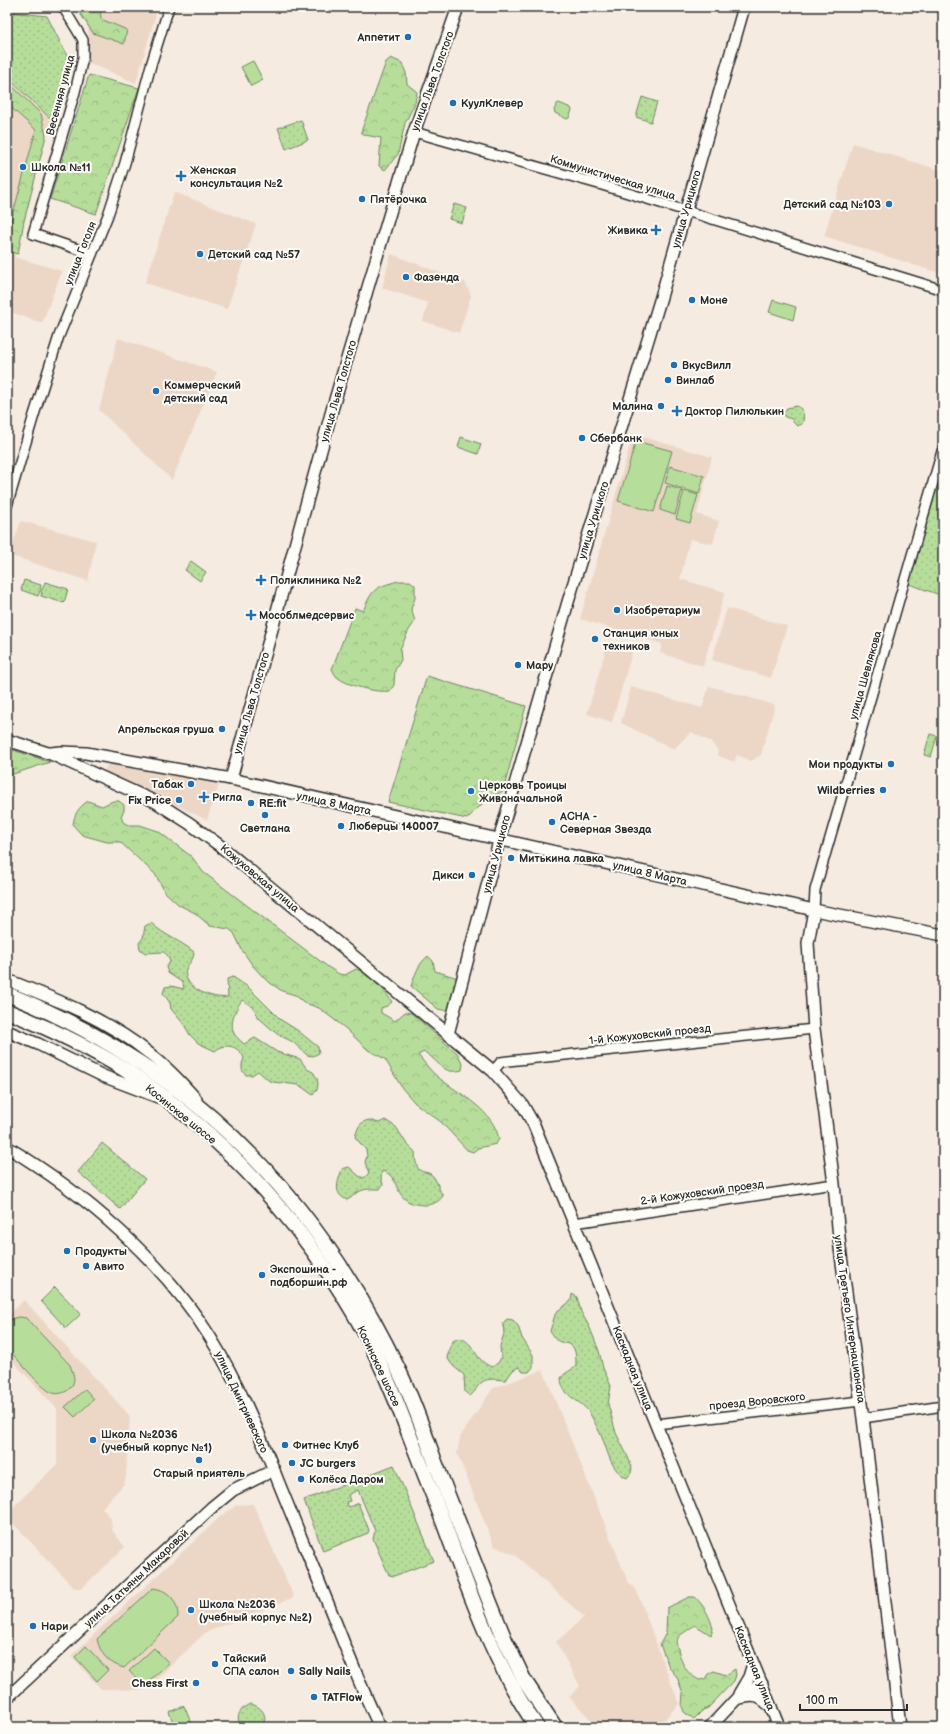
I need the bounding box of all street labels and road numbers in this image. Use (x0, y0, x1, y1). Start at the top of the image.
street label: улица Льва Толстого (408, 29, 457, 133)
street label: Весенняя улица (43, 53, 78, 137)
street label: Коммунистическая улица (549, 152, 678, 203)
street label: улица Урицкого (669, 168, 704, 250)
street label: улица Гоголя (62, 220, 99, 287)
street label: улица Льва Толстого (318, 339, 359, 443)
street label: улица Урицкого (575, 479, 612, 561)
street label: улица Шевлякова (847, 629, 885, 721)
street label: улица Льва Толстого (231, 651, 272, 755)
street label: улица 8 Марта (295, 789, 373, 818)
street label: улица Урицкого (480, 813, 513, 895)
street label: Кожуховская улица (218, 842, 302, 915)
street label: улица 8 Марта (611, 859, 689, 888)
street label: 1-й Кожуховский проезд (589, 1022, 712, 1047)
street label: Косинское шоссе (143, 1082, 219, 1147)
street label: 2-й Кожуховский проезд (639, 1177, 765, 1208)
street label: улица Третьего Интернационала (831, 1234, 868, 1405)
street label: Косинское шоссе (354, 1324, 403, 1409)
street label: Каскадная улица (610, 1324, 656, 1413)
street label: улица Дмитриевского (212, 1349, 271, 1455)
street label: проезд Воровского (708, 1390, 806, 1413)
street label: улица Татьяны Макаровой (82, 1527, 191, 1630)
street label: Каскадная улица (732, 1624, 778, 1713)

